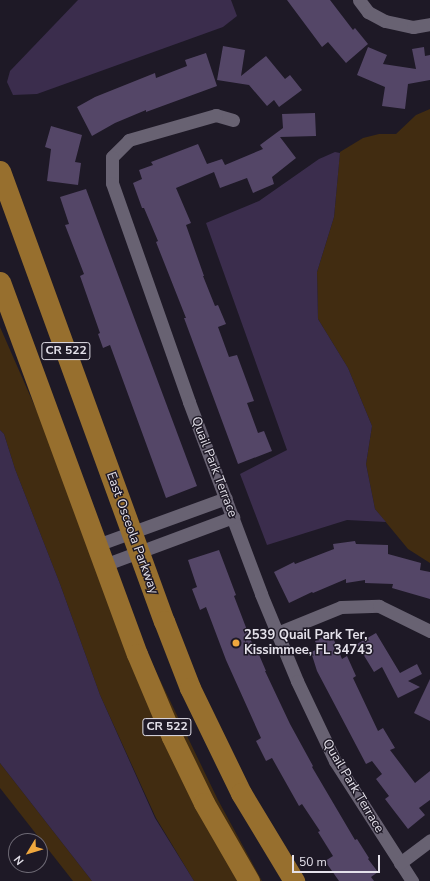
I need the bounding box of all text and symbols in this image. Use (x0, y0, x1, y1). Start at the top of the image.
road number: CR 522 (41, 341, 91, 361)
street label: Quail Park Terrace (188, 415, 240, 519)
street label: East Osceola Parkway (103, 470, 161, 596)
place label: 2539 Quail Park Ter, Kissimmee, FL 34743 (244, 628, 373, 659)
marker: 2539 Quail Park Ter, Kissimmee, FL 34743 (231, 638, 241, 648)
road number: CR 522 (142, 717, 192, 737)
street label: Quail Park Terrace (319, 736, 387, 836)
north arrow (8, 833, 48, 873)
scale bar (294, 847, 382, 873)
text: N (10, 852, 27, 868)
text: 50 m (299, 854, 327, 870)

